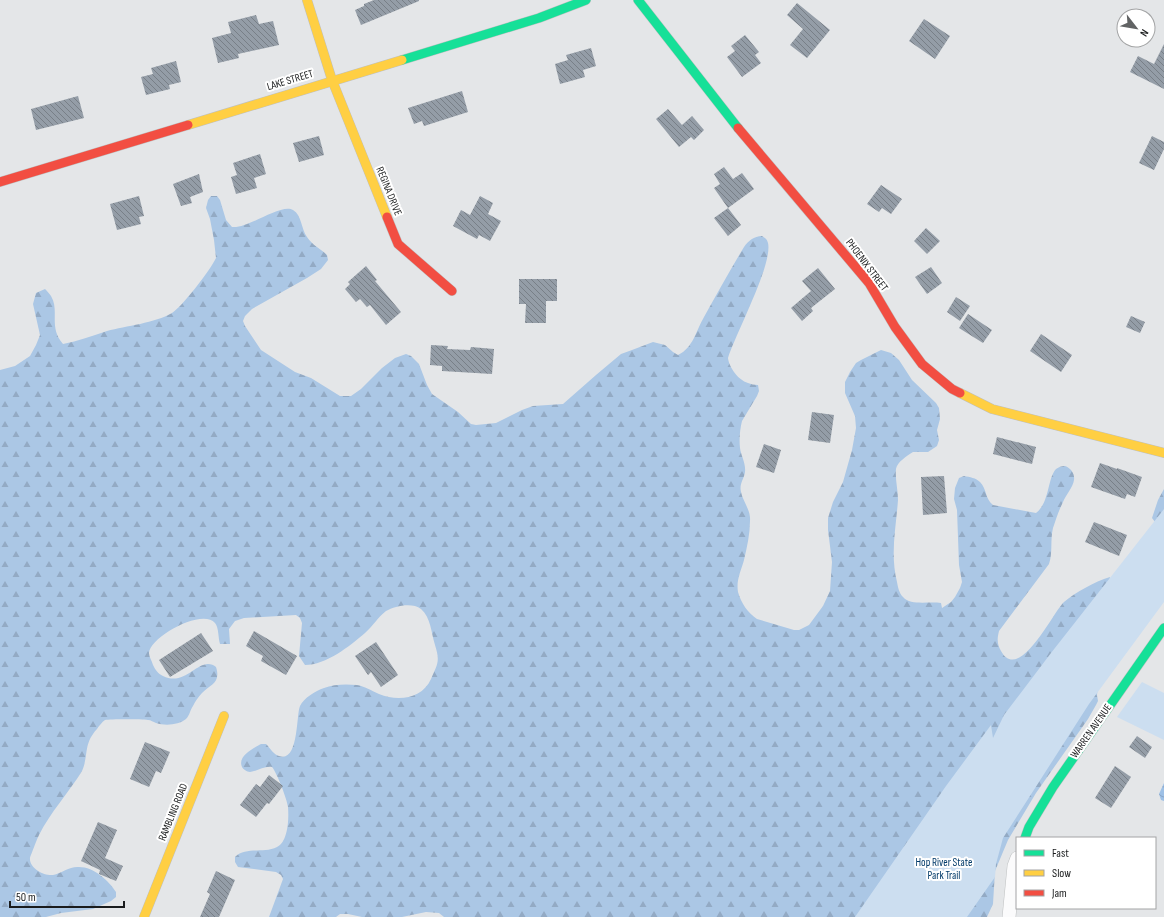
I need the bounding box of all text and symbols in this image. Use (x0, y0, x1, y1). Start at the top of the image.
north arrow (1116, 8, 1156, 48)
text: N (1137, 27, 1151, 39)
street label: LAKE STREET (265, 67, 315, 93)
street label: REGINA DRIVE (373, 165, 405, 217)
street label: PHOENIX STREET (843, 236, 891, 294)
street label: WARREN AVENUE (1068, 701, 1114, 761)
street label: RAMBLING ROAD (156, 781, 190, 843)
legend (1016, 837, 1156, 909)
text: Fast (1052, 846, 1069, 861)
park label: Hop River State Park Trail (915, 856, 973, 882)
text: Slow (1052, 866, 1071, 881)
scale bar (10, 883, 124, 909)
text: Jam (1051, 886, 1067, 901)
text: 50 m (16, 890, 36, 905)

